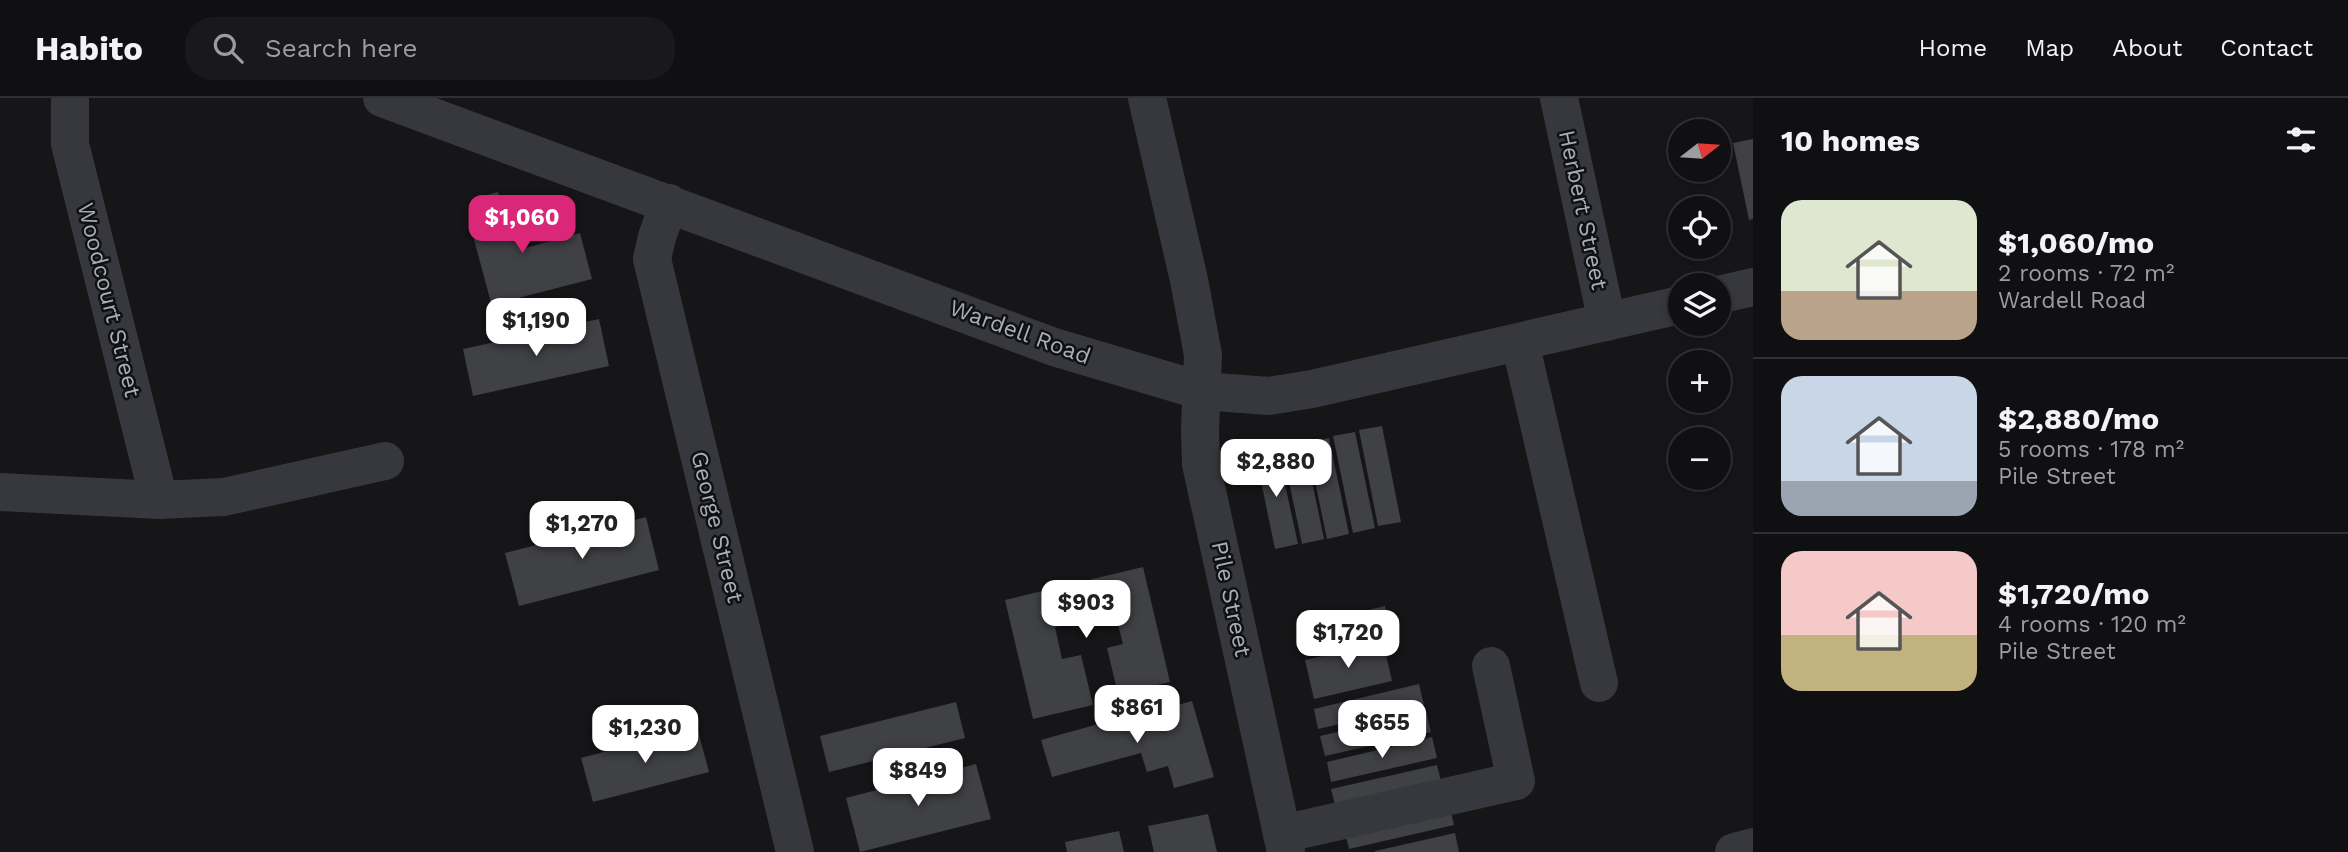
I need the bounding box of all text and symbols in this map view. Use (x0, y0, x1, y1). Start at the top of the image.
search box (185, 17, 675, 80)
text: Habito (35, 29, 143, 68)
icon: search (209, 29, 247, 67)
text: Search here (265, 33, 417, 63)
text: Home (1919, 34, 1987, 62)
text: Map (2025, 34, 2074, 62)
text: About (2112, 34, 2182, 62)
text: Contact (2220, 34, 2313, 62)
north arrow (1668, 119, 1731, 182)
map controls (1668, 119, 1731, 490)
icon: filters (2282, 121, 2320, 159)
text: 10 homes (1781, 123, 1920, 158)
street label: Herbert Street (1553, 128, 1613, 293)
pin: $1,060 (465, 195, 579, 255)
button: locate (1668, 196, 1731, 259)
street label: Woodcourt Street (72, 200, 146, 400)
text: $1,060 (485, 204, 559, 231)
text: $1,060/mo (1998, 225, 2154, 260)
icon: home (1837, 228, 1921, 312)
text: 2 rooms · 72 m² (1998, 260, 2174, 287)
button: layers (1668, 273, 1731, 336)
text: Wardell Road (1998, 287, 2146, 314)
street label: Wardell Road (946, 294, 1094, 370)
pin: $1,190 (479, 299, 593, 358)
text: $1,190 (502, 307, 570, 334)
button: + (1668, 350, 1731, 413)
text: $2,880/mo (1998, 401, 2159, 436)
icon: home (1837, 404, 1921, 488)
button: − (1668, 427, 1731, 490)
text: 5 rooms · 178 m² (1998, 436, 2184, 463)
pin: $2,880 (1219, 440, 1333, 499)
street label: George Street (685, 448, 749, 606)
text: $2,880 (1237, 448, 1315, 475)
text: Pile Street (1998, 463, 2116, 490)
pin: $1,270 (525, 502, 639, 561)
text: $1,270 (546, 510, 618, 537)
street label: Pile Street (1206, 539, 1256, 660)
text: $1,720/mo (1998, 576, 2149, 611)
icon: home (1837, 579, 1921, 663)
pin: $903 (1045, 580, 1127, 640)
text: $903 (1057, 589, 1115, 616)
pin: $1,720 (1291, 610, 1405, 670)
text: 4 rooms · 120 m² (1998, 611, 2186, 638)
text: $1,720 (1312, 619, 1384, 646)
text: Pile Street (1998, 638, 2116, 665)
pin: $861 (1096, 686, 1178, 745)
text: $861 (1111, 694, 1163, 721)
pin: $655 (1341, 700, 1423, 760)
pin: $1,230 (588, 706, 702, 765)
text: $655 (1354, 709, 1410, 736)
text: $1,230 (608, 714, 682, 741)
pin: $849 (877, 748, 959, 808)
text: $849 (889, 757, 947, 784)

